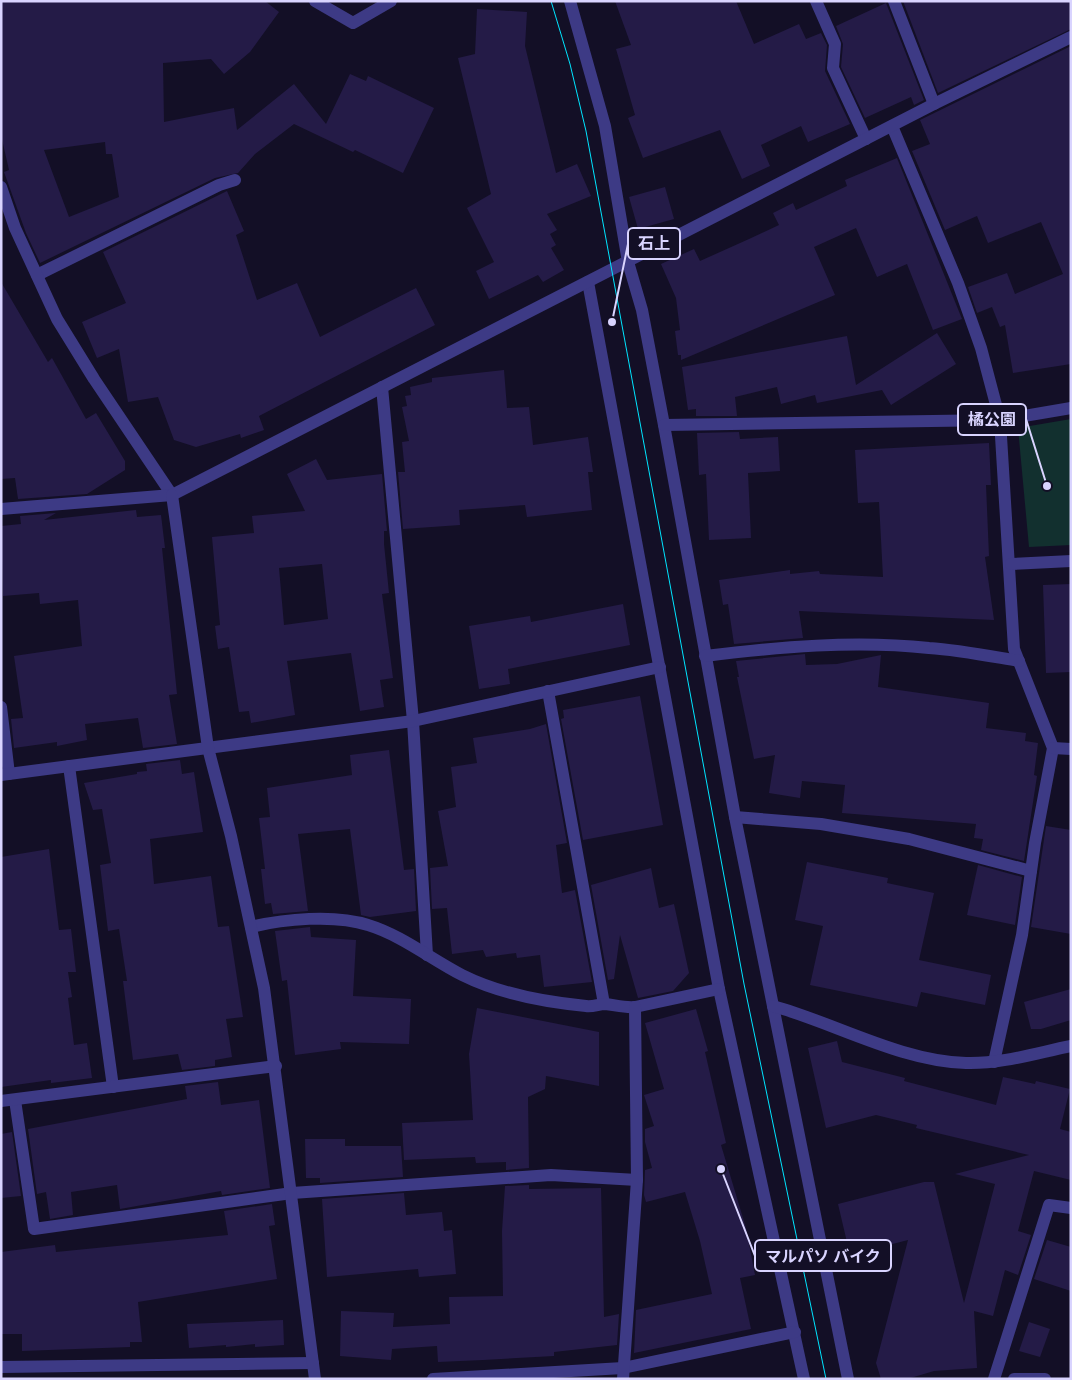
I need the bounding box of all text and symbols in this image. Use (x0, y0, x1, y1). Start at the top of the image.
callout: 石上 (628, 228, 680, 259)
text: 石上 (638, 233, 670, 254)
callout: 橘公園 (958, 404, 1026, 435)
text: 橘公園 (968, 409, 1016, 430)
callout: マルパソ バイク (755, 1240, 891, 1271)
text: マルパソ バイク (765, 1246, 881, 1267)

